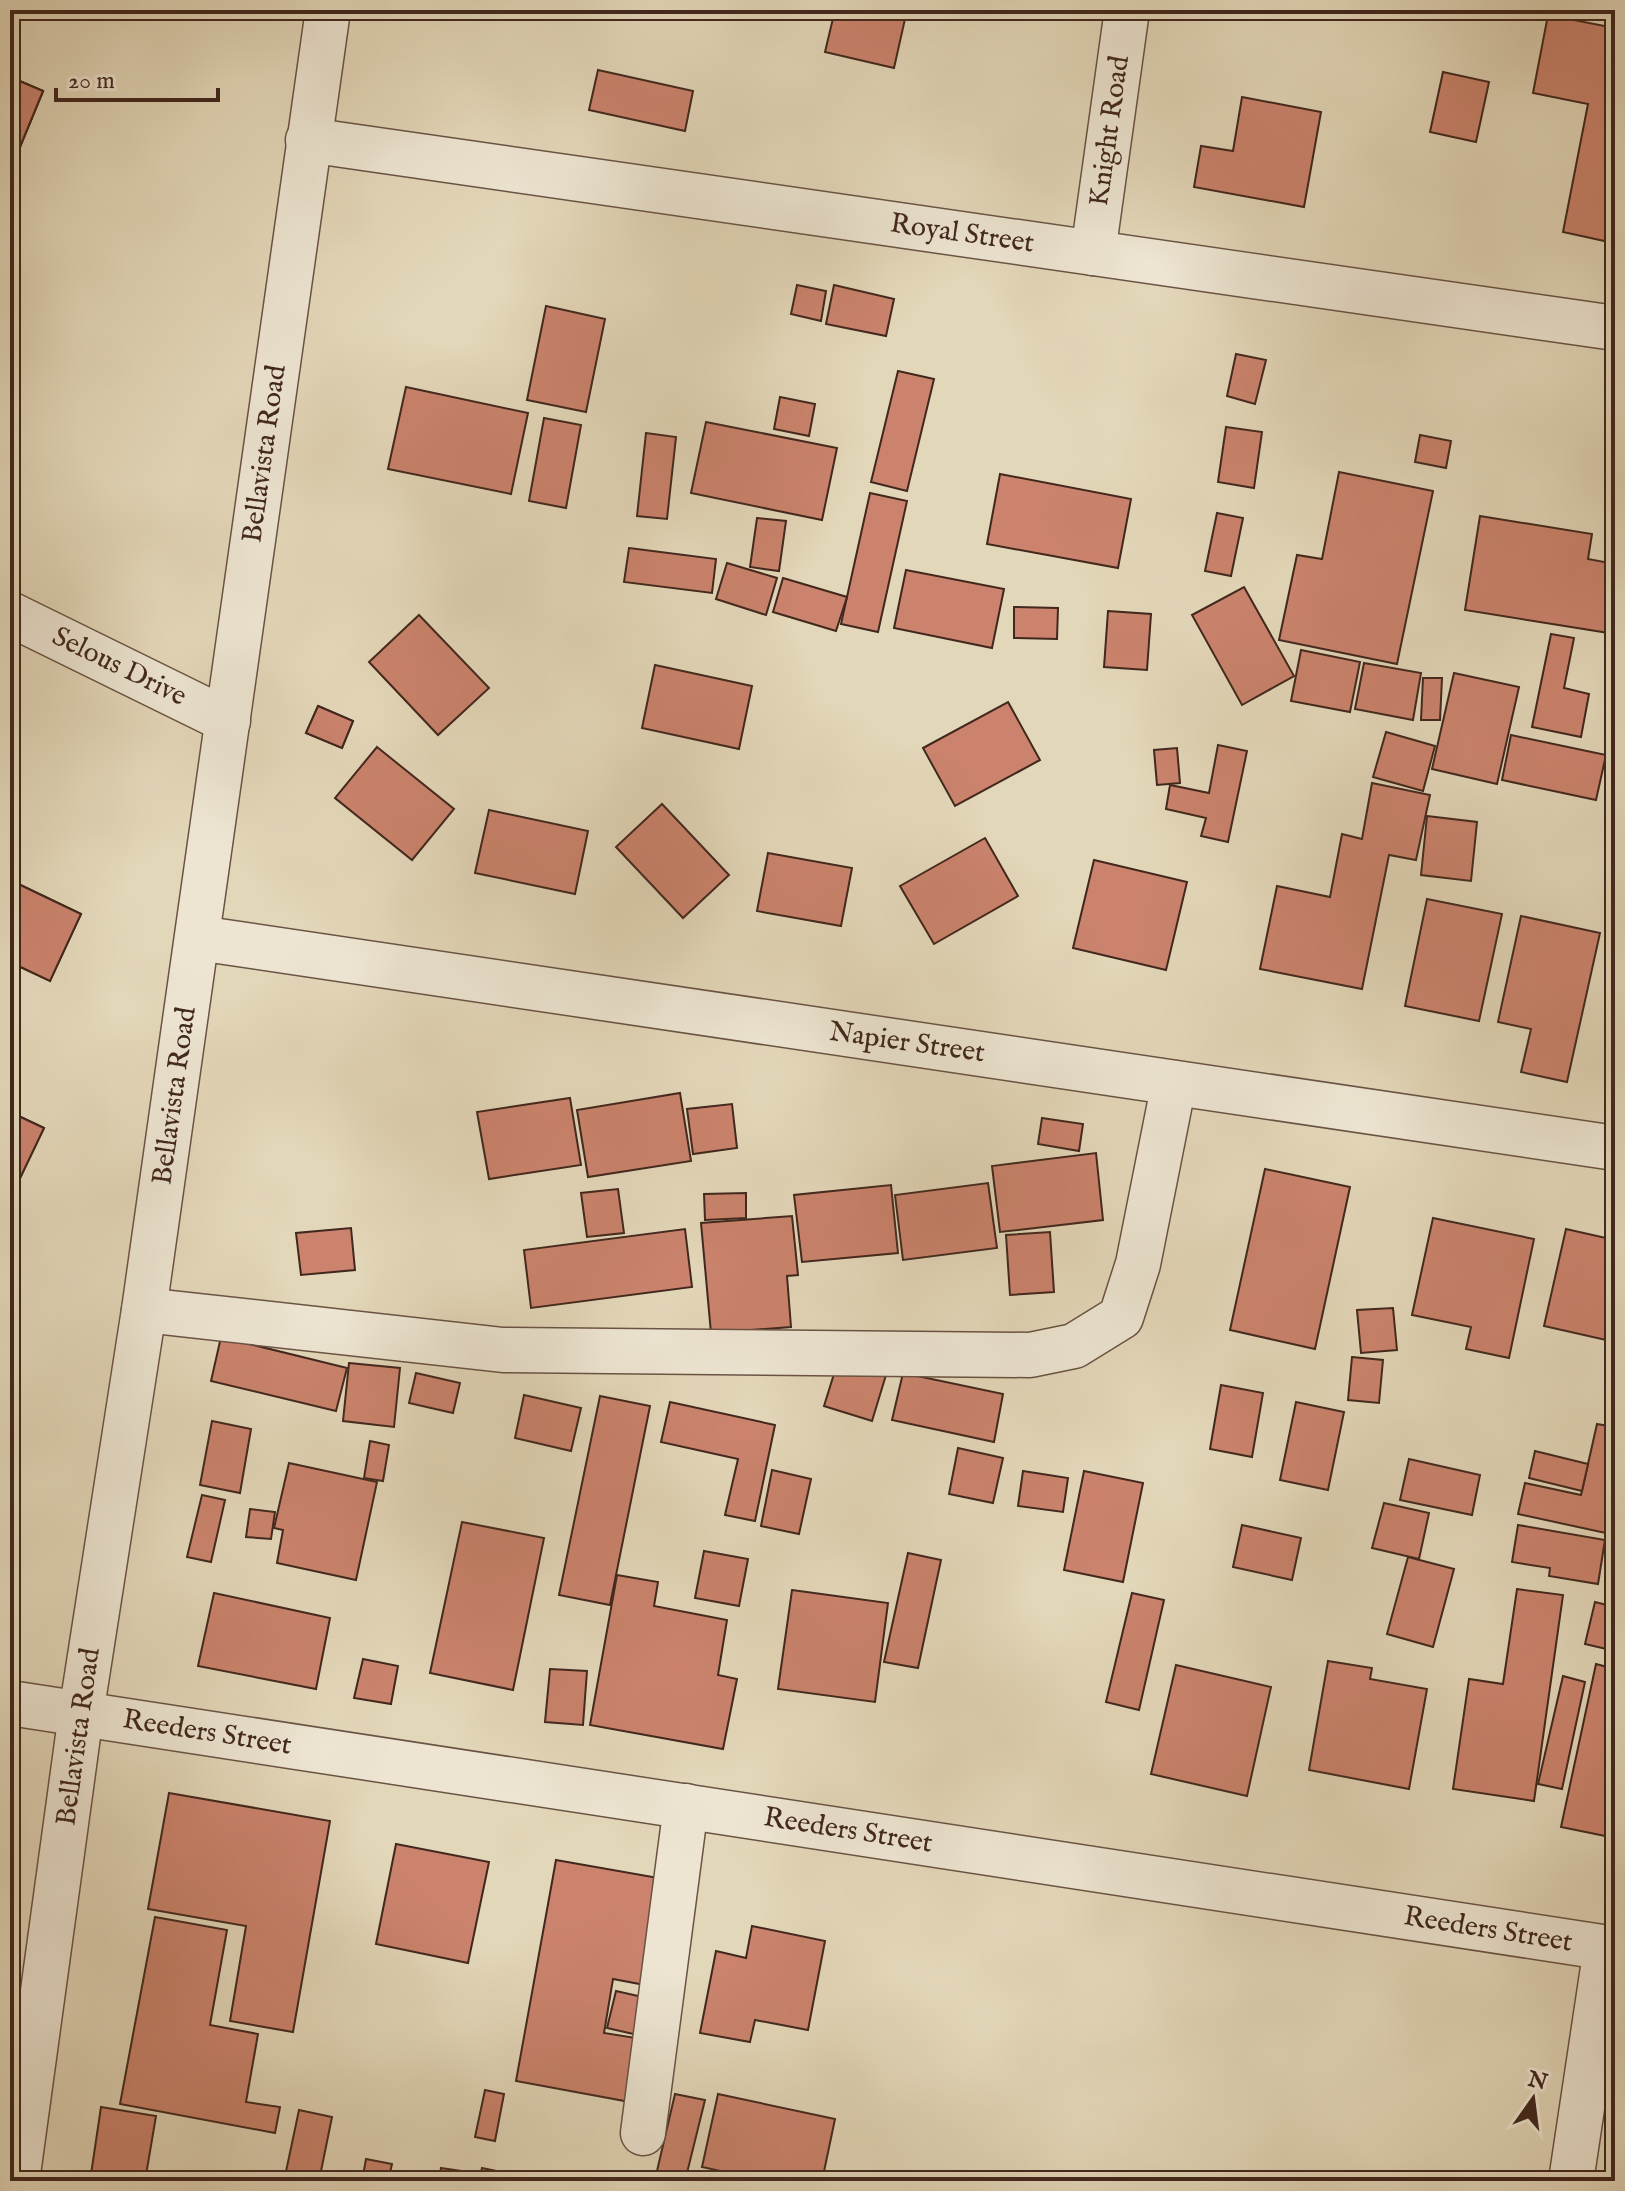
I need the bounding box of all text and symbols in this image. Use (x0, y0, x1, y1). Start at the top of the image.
scale bar (56, 52, 218, 102)
street label: Knight Road (1082, 53, 1138, 209)
text: 20 m (68, 66, 115, 97)
street label: Royal Street (888, 207, 1037, 261)
street label: Bellavista Road (235, 363, 295, 545)
street label: Selous Drive (46, 619, 192, 715)
street label: Bellavista Road (145, 1005, 205, 1187)
street label: Napier Street (827, 1015, 987, 1071)
street label: Bellavista Road (49, 1646, 109, 1828)
street label: Reeders Street (120, 1702, 294, 1764)
street label: Reeders Street (761, 1800, 935, 1862)
street label: Reeders Street (1401, 1899, 1575, 1961)
north arrow (1493, 2059, 1573, 2139)
text: N (1524, 2065, 1550, 2097)

